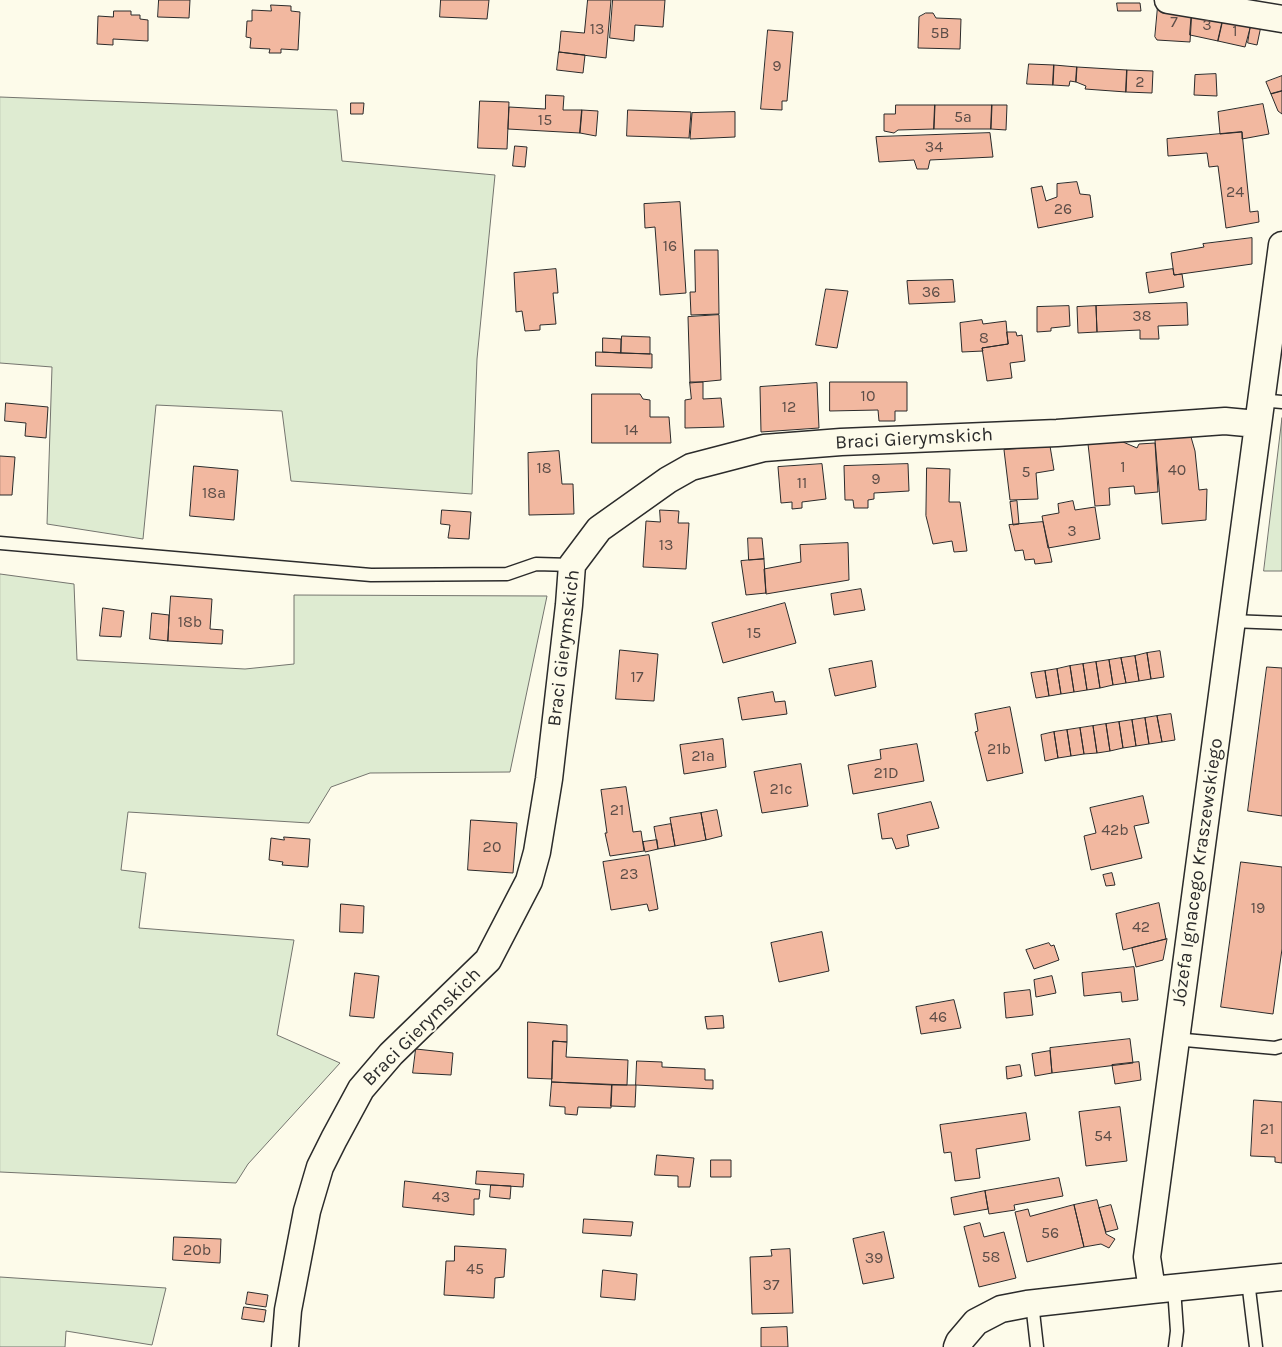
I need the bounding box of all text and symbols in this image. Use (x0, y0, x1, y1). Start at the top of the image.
house number: 7 (1170, 12, 1178, 32)
house number: 3 (1202, 15, 1212, 35)
house number: 13 (590, 19, 604, 39)
house number: 1 (1232, 21, 1238, 41)
house number: 5B (931, 23, 949, 43)
house number: 9 (772, 56, 782, 76)
house number: 2 (1135, 72, 1145, 92)
house number: 5a (954, 107, 972, 127)
house number: 15 (538, 110, 552, 130)
house number: 34 (925, 137, 943, 157)
house number: 24 (1226, 182, 1244, 202)
house number: 26 (1054, 199, 1072, 219)
house number: 16 (663, 236, 677, 256)
house number: 36 (922, 282, 940, 302)
house number: 38 (1132, 306, 1152, 326)
house number: 8 (979, 328, 989, 348)
house number: 10 (861, 386, 875, 406)
house number: 12 (782, 397, 796, 417)
house number: 14 (624, 420, 638, 440)
street label: Braci Gierymskich (835, 423, 993, 455)
house number: 1 (1120, 457, 1126, 477)
house number: 18 (536, 458, 552, 478)
house number: 40 (1168, 460, 1186, 480)
house number: 5 (1021, 462, 1031, 482)
house number: 9 (871, 469, 881, 489)
house number: 11 (797, 473, 807, 493)
house number: 18a (202, 483, 226, 503)
house number: 3 (1067, 521, 1077, 541)
house number: 13 (659, 535, 673, 555)
street label: Braci Gierymskich (543, 568, 585, 728)
house number: 18b (178, 612, 202, 632)
house number: 15 (747, 623, 761, 643)
house number: 17 (631, 667, 643, 687)
street label: Józefa Ignacego Kraszewskiego (1168, 737, 1228, 1007)
house number: 21b (987, 739, 1011, 759)
house number: 21a (691, 746, 715, 766)
house number: 21D (873, 763, 899, 783)
house number: 21c (770, 779, 792, 799)
house number: 21 (610, 800, 624, 820)
house number: 42b (1101, 820, 1129, 840)
house number: 20 (483, 837, 501, 857)
house number: 23 (620, 864, 638, 884)
house number: 19 (1251, 898, 1265, 918)
house number: 42 (1132, 917, 1150, 937)
street label: Braci Gierymskich (358, 963, 486, 1091)
house number: 46 (929, 1007, 947, 1027)
house number: 21 (1260, 1119, 1274, 1139)
house number: 54 (1094, 1126, 1112, 1146)
house number: 43 (432, 1187, 450, 1207)
house number: 56 (1041, 1223, 1059, 1243)
house number: 20b (183, 1240, 211, 1260)
house number: 58 (982, 1247, 1000, 1267)
house number: 39 (865, 1248, 883, 1268)
house number: 45 (466, 1259, 484, 1279)
house number: 37 (763, 1275, 779, 1295)

